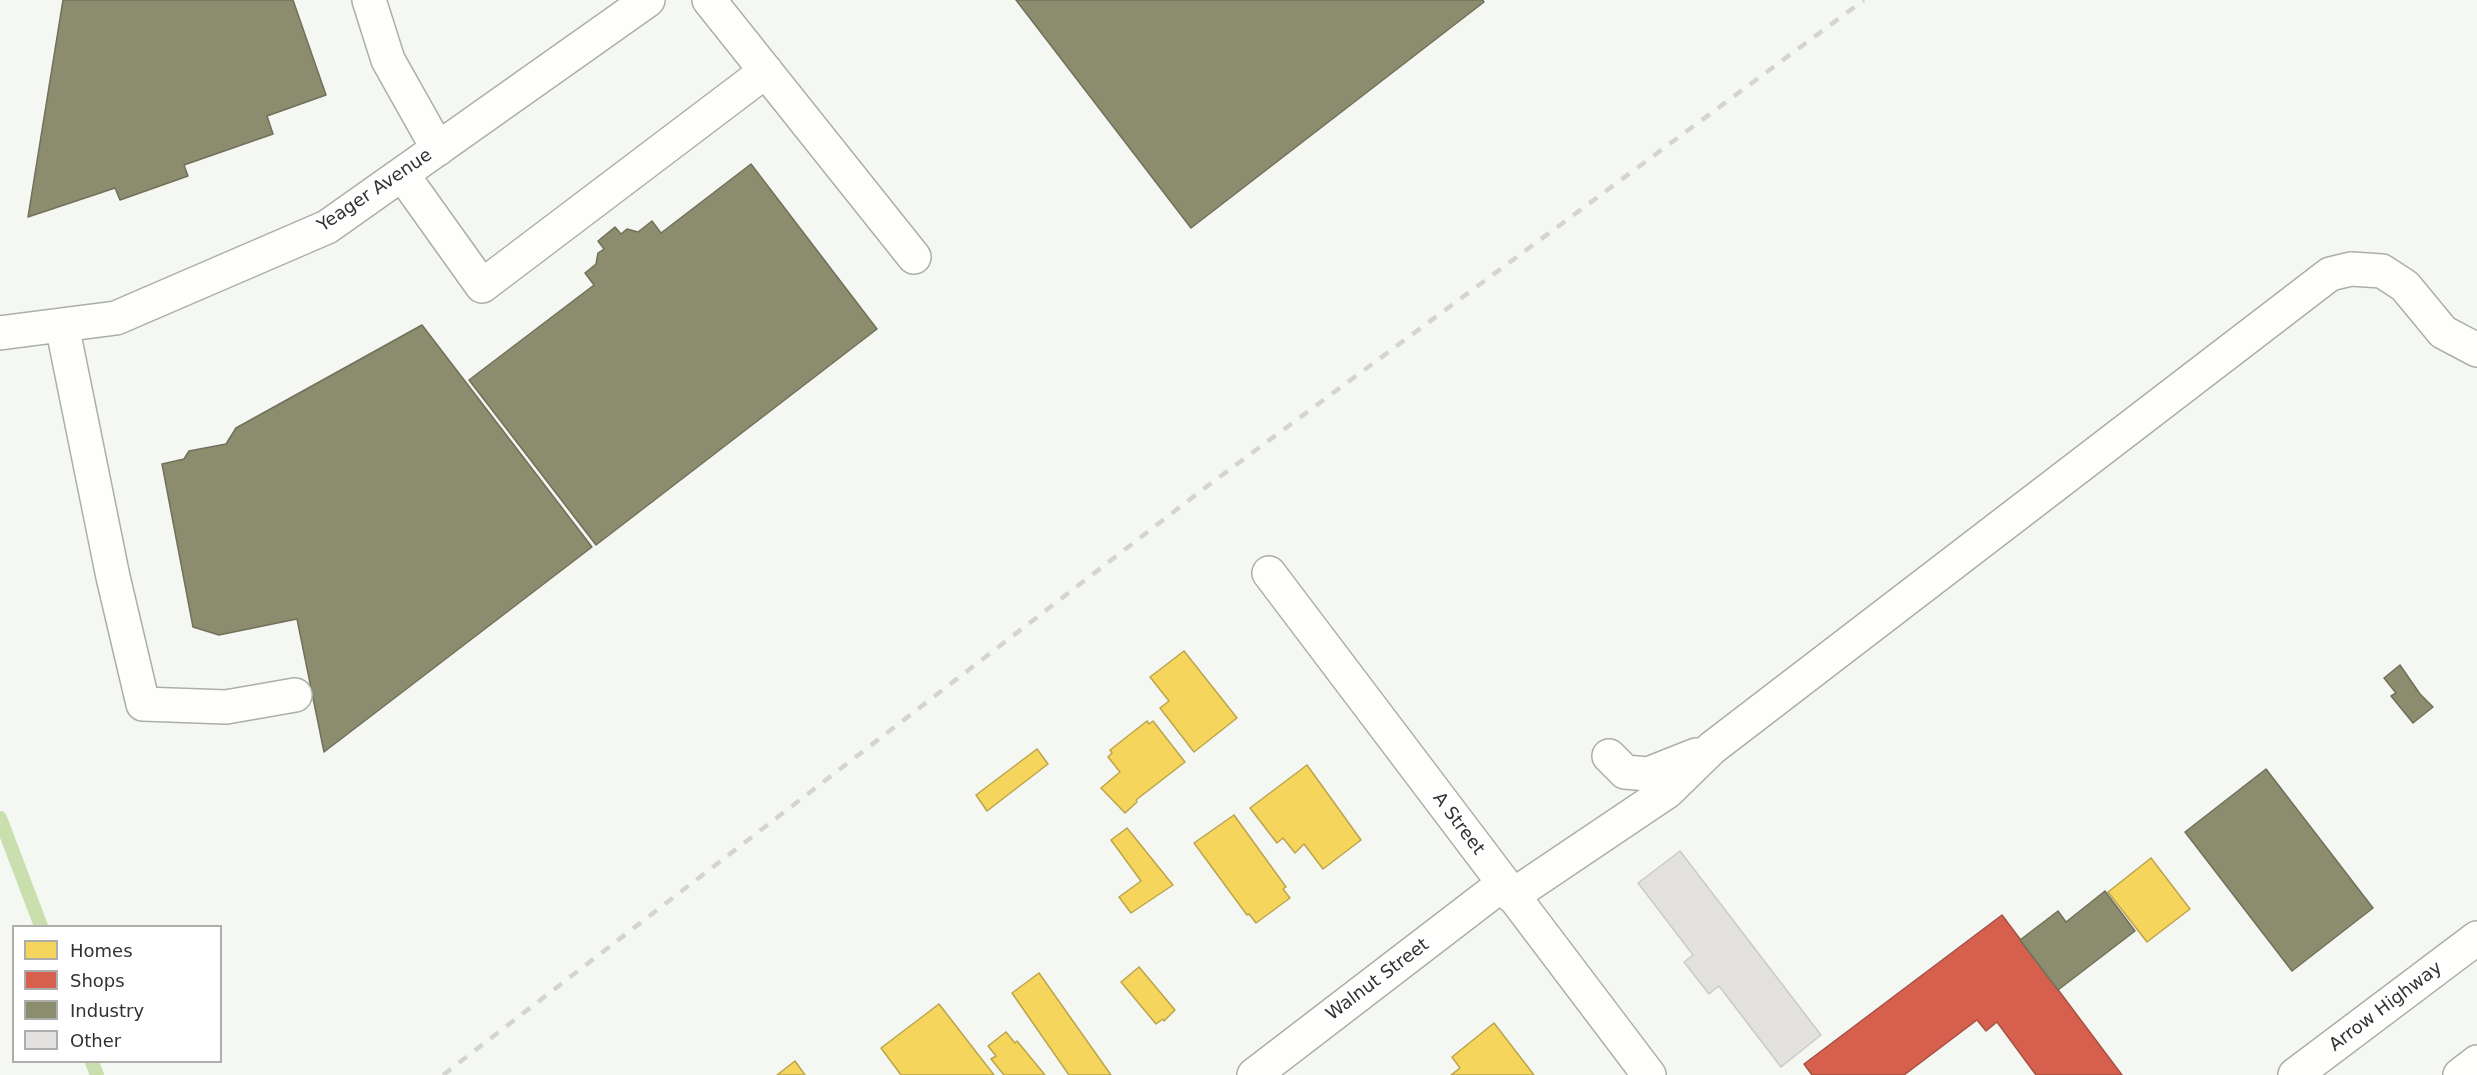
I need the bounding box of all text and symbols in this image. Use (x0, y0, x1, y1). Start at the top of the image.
street label: Yeager Avenue (314, 145, 436, 237)
street label: A Street (1427, 788, 1489, 860)
legend (12, 925, 222, 1063)
street label: Walnut Street (1322, 934, 1434, 1026)
text: Homes (70, 940, 133, 961)
street label: Arrow Highway (2325, 958, 2447, 1056)
text: Shops (70, 970, 125, 991)
text: Industry (70, 1000, 144, 1021)
text: Other (70, 1030, 121, 1051)

